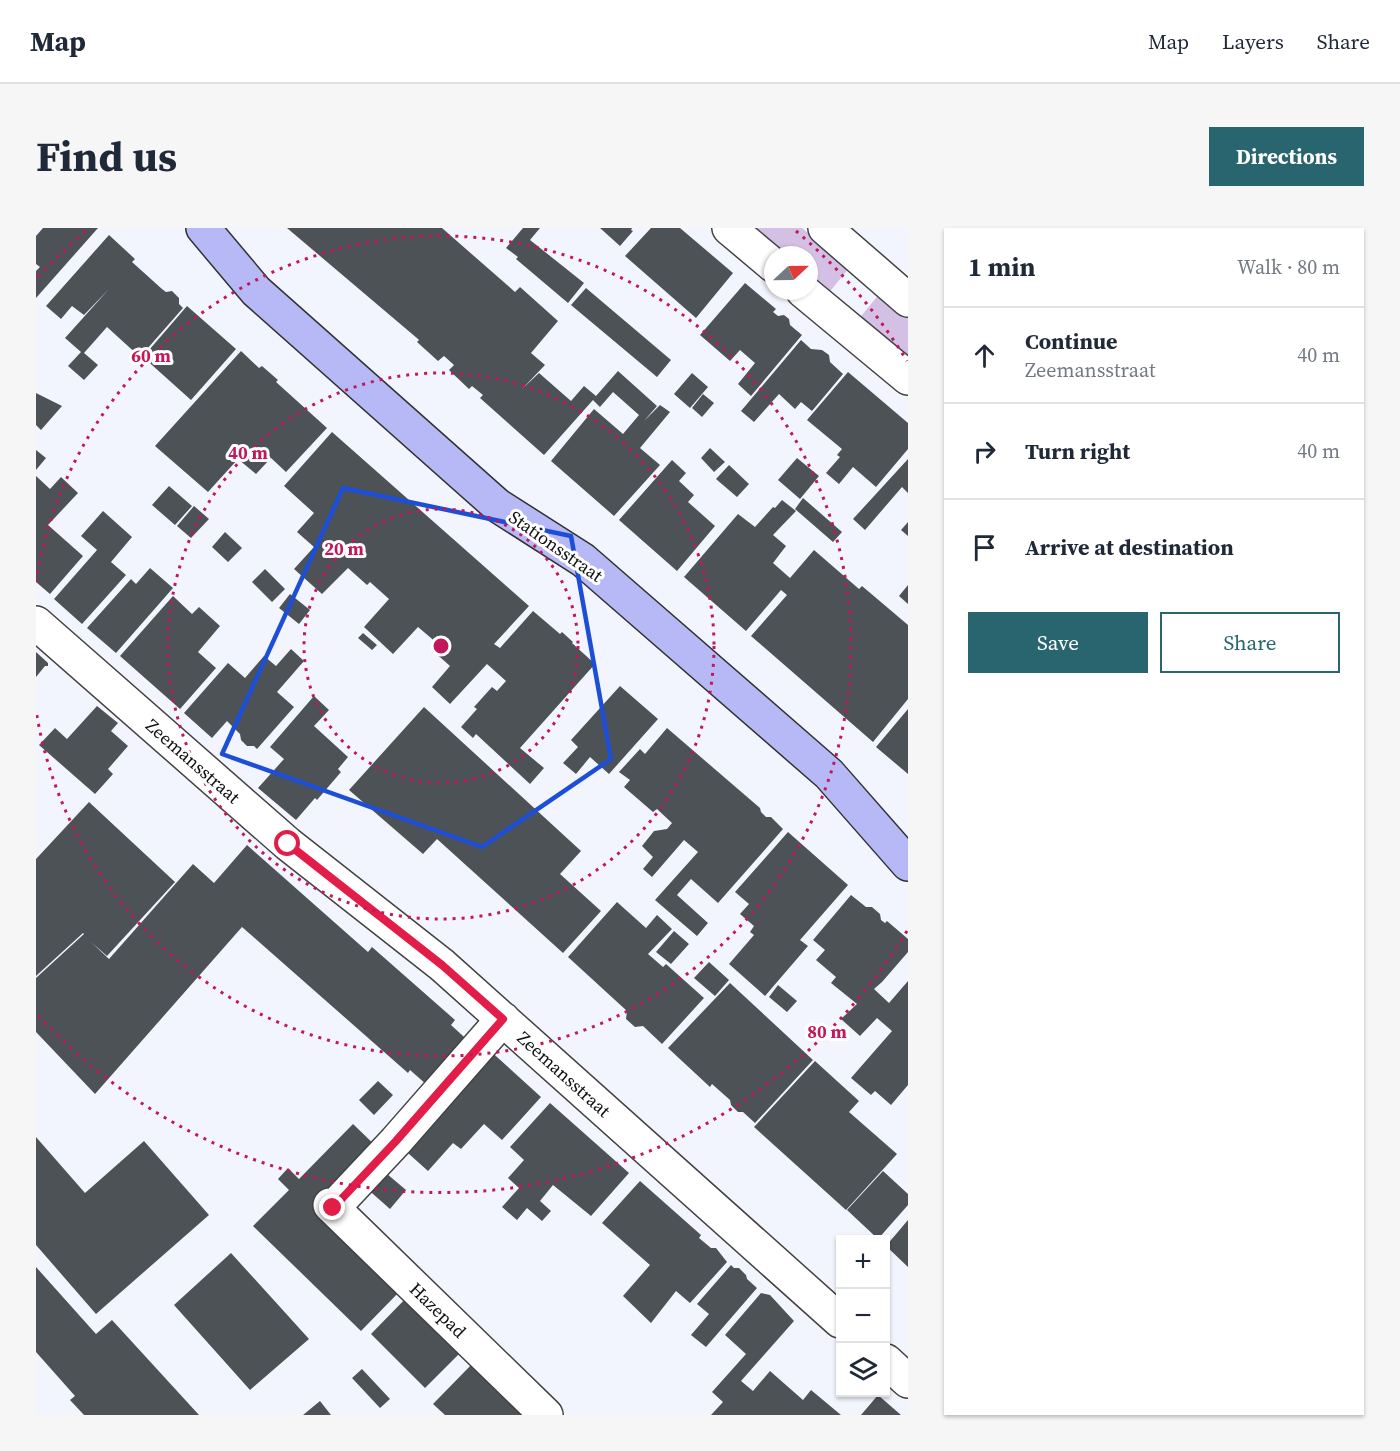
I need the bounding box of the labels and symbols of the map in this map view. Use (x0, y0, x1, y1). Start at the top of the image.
north arrow (764, 246, 818, 300)
text: 60 m (131, 343, 171, 368)
text: 40 m (228, 440, 268, 465)
street label: Stationsstraat (504, 504, 608, 588)
text: 20 m (324, 536, 364, 561)
centre of rings (431, 636, 451, 656)
street label: Zeemansstraat (140, 713, 246, 809)
route start (274, 830, 300, 856)
text: 80 m (807, 1019, 847, 1044)
street label: Zeemansstraat (512, 1025, 616, 1123)
route end (319, 1194, 345, 1220)
street label: Hazepad (404, 1277, 472, 1343)

